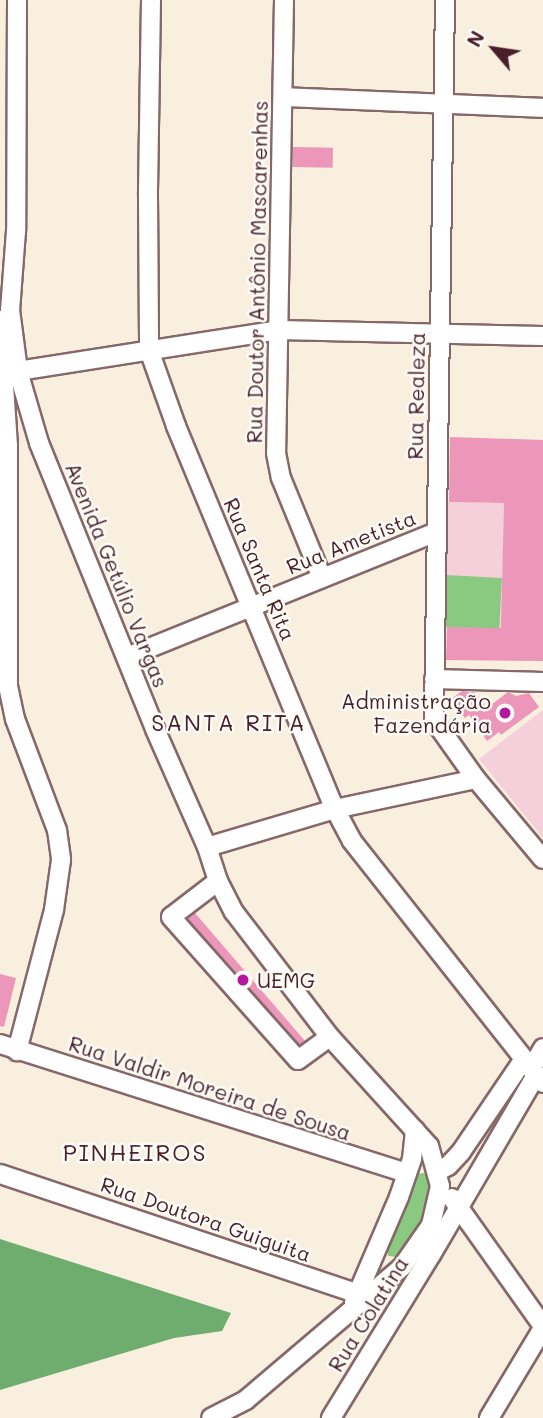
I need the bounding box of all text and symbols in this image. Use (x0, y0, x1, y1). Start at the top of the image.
north arrow (459, 14, 529, 84)
text: N (461, 26, 490, 51)
street label: Rua Doutor Antônio Mascarenhas (241, 100, 273, 444)
street label: Rua Realeza (402, 332, 430, 460)
street label: Avenida Getúlio Vargas (60, 459, 174, 691)
street label: Rua Santa Rita (219, 494, 301, 644)
street label: Rua Ametista (283, 505, 419, 579)
place label: Administração Fazendária (341, 688, 491, 738)
marker: Administração Fazendária (497, 705, 513, 721)
district label: SANTA RITA (153, 708, 305, 736)
place label: UEMG (257, 967, 315, 993)
marker: UEMG (235, 972, 251, 988)
street label: Rua Valdir Moreira de Sousa (66, 1030, 354, 1146)
district label: PINHEIROS (64, 1138, 206, 1166)
street label: Rua Doutora Guiguita (97, 1171, 315, 1267)
street label: Rua Colatina (323, 1252, 413, 1376)

